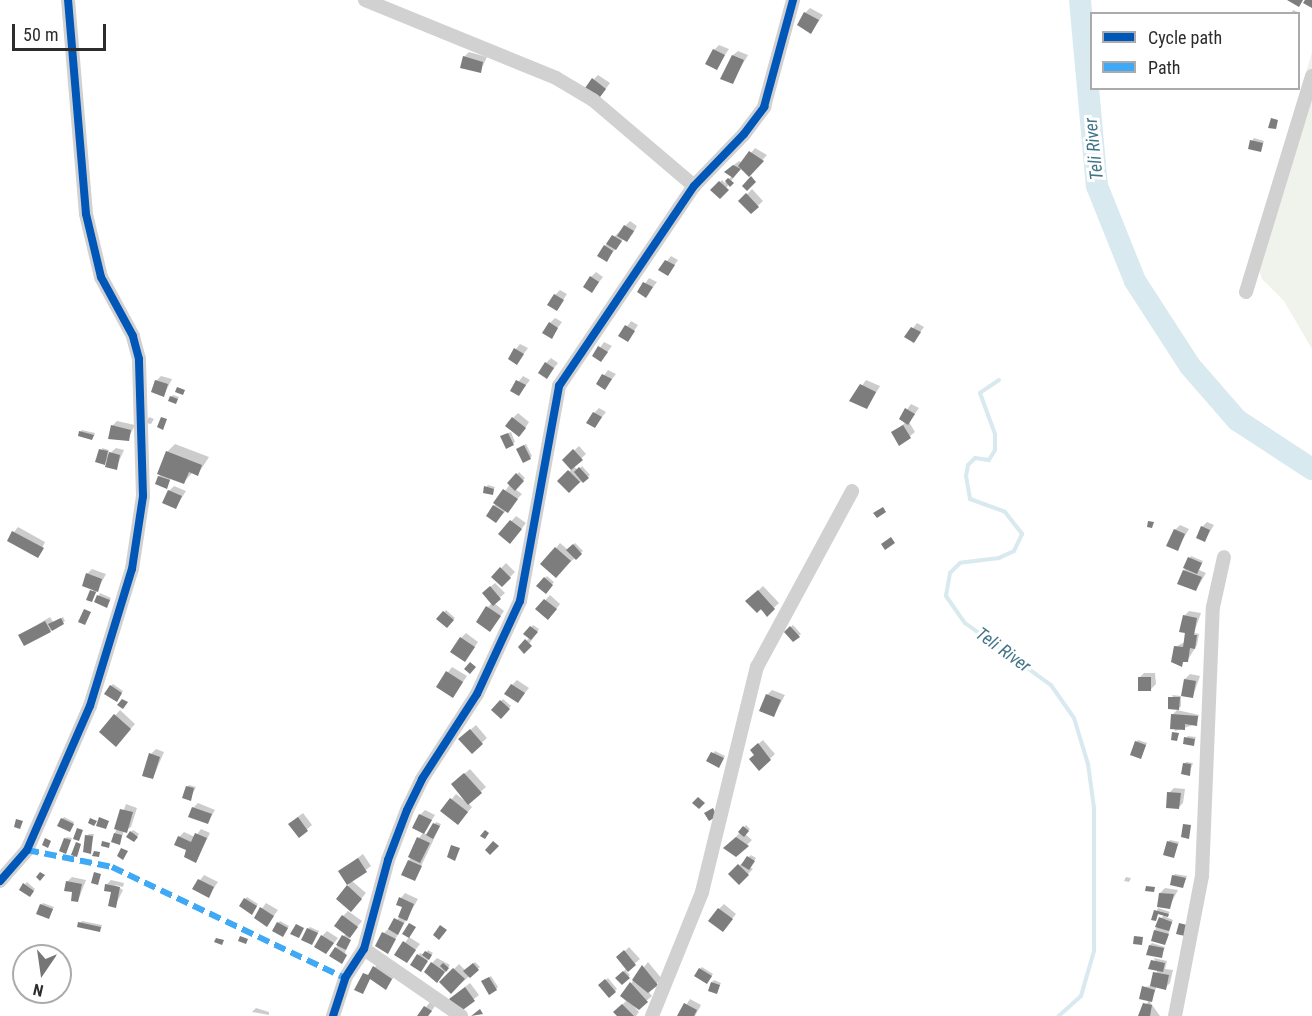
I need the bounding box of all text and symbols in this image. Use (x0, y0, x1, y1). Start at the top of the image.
scale bar (15, 12, 110, 50)
legend (1090, 12, 1300, 90)
text: 50 m (23, 24, 58, 45)
text: Cycle path (1148, 27, 1222, 48)
text: Path (1148, 57, 1181, 78)
water label: Teli River (1080, 117, 1108, 181)
water label: Teli River (971, 623, 1035, 677)
north arrow (12, 944, 72, 1004)
text: N (31, 980, 45, 1000)

